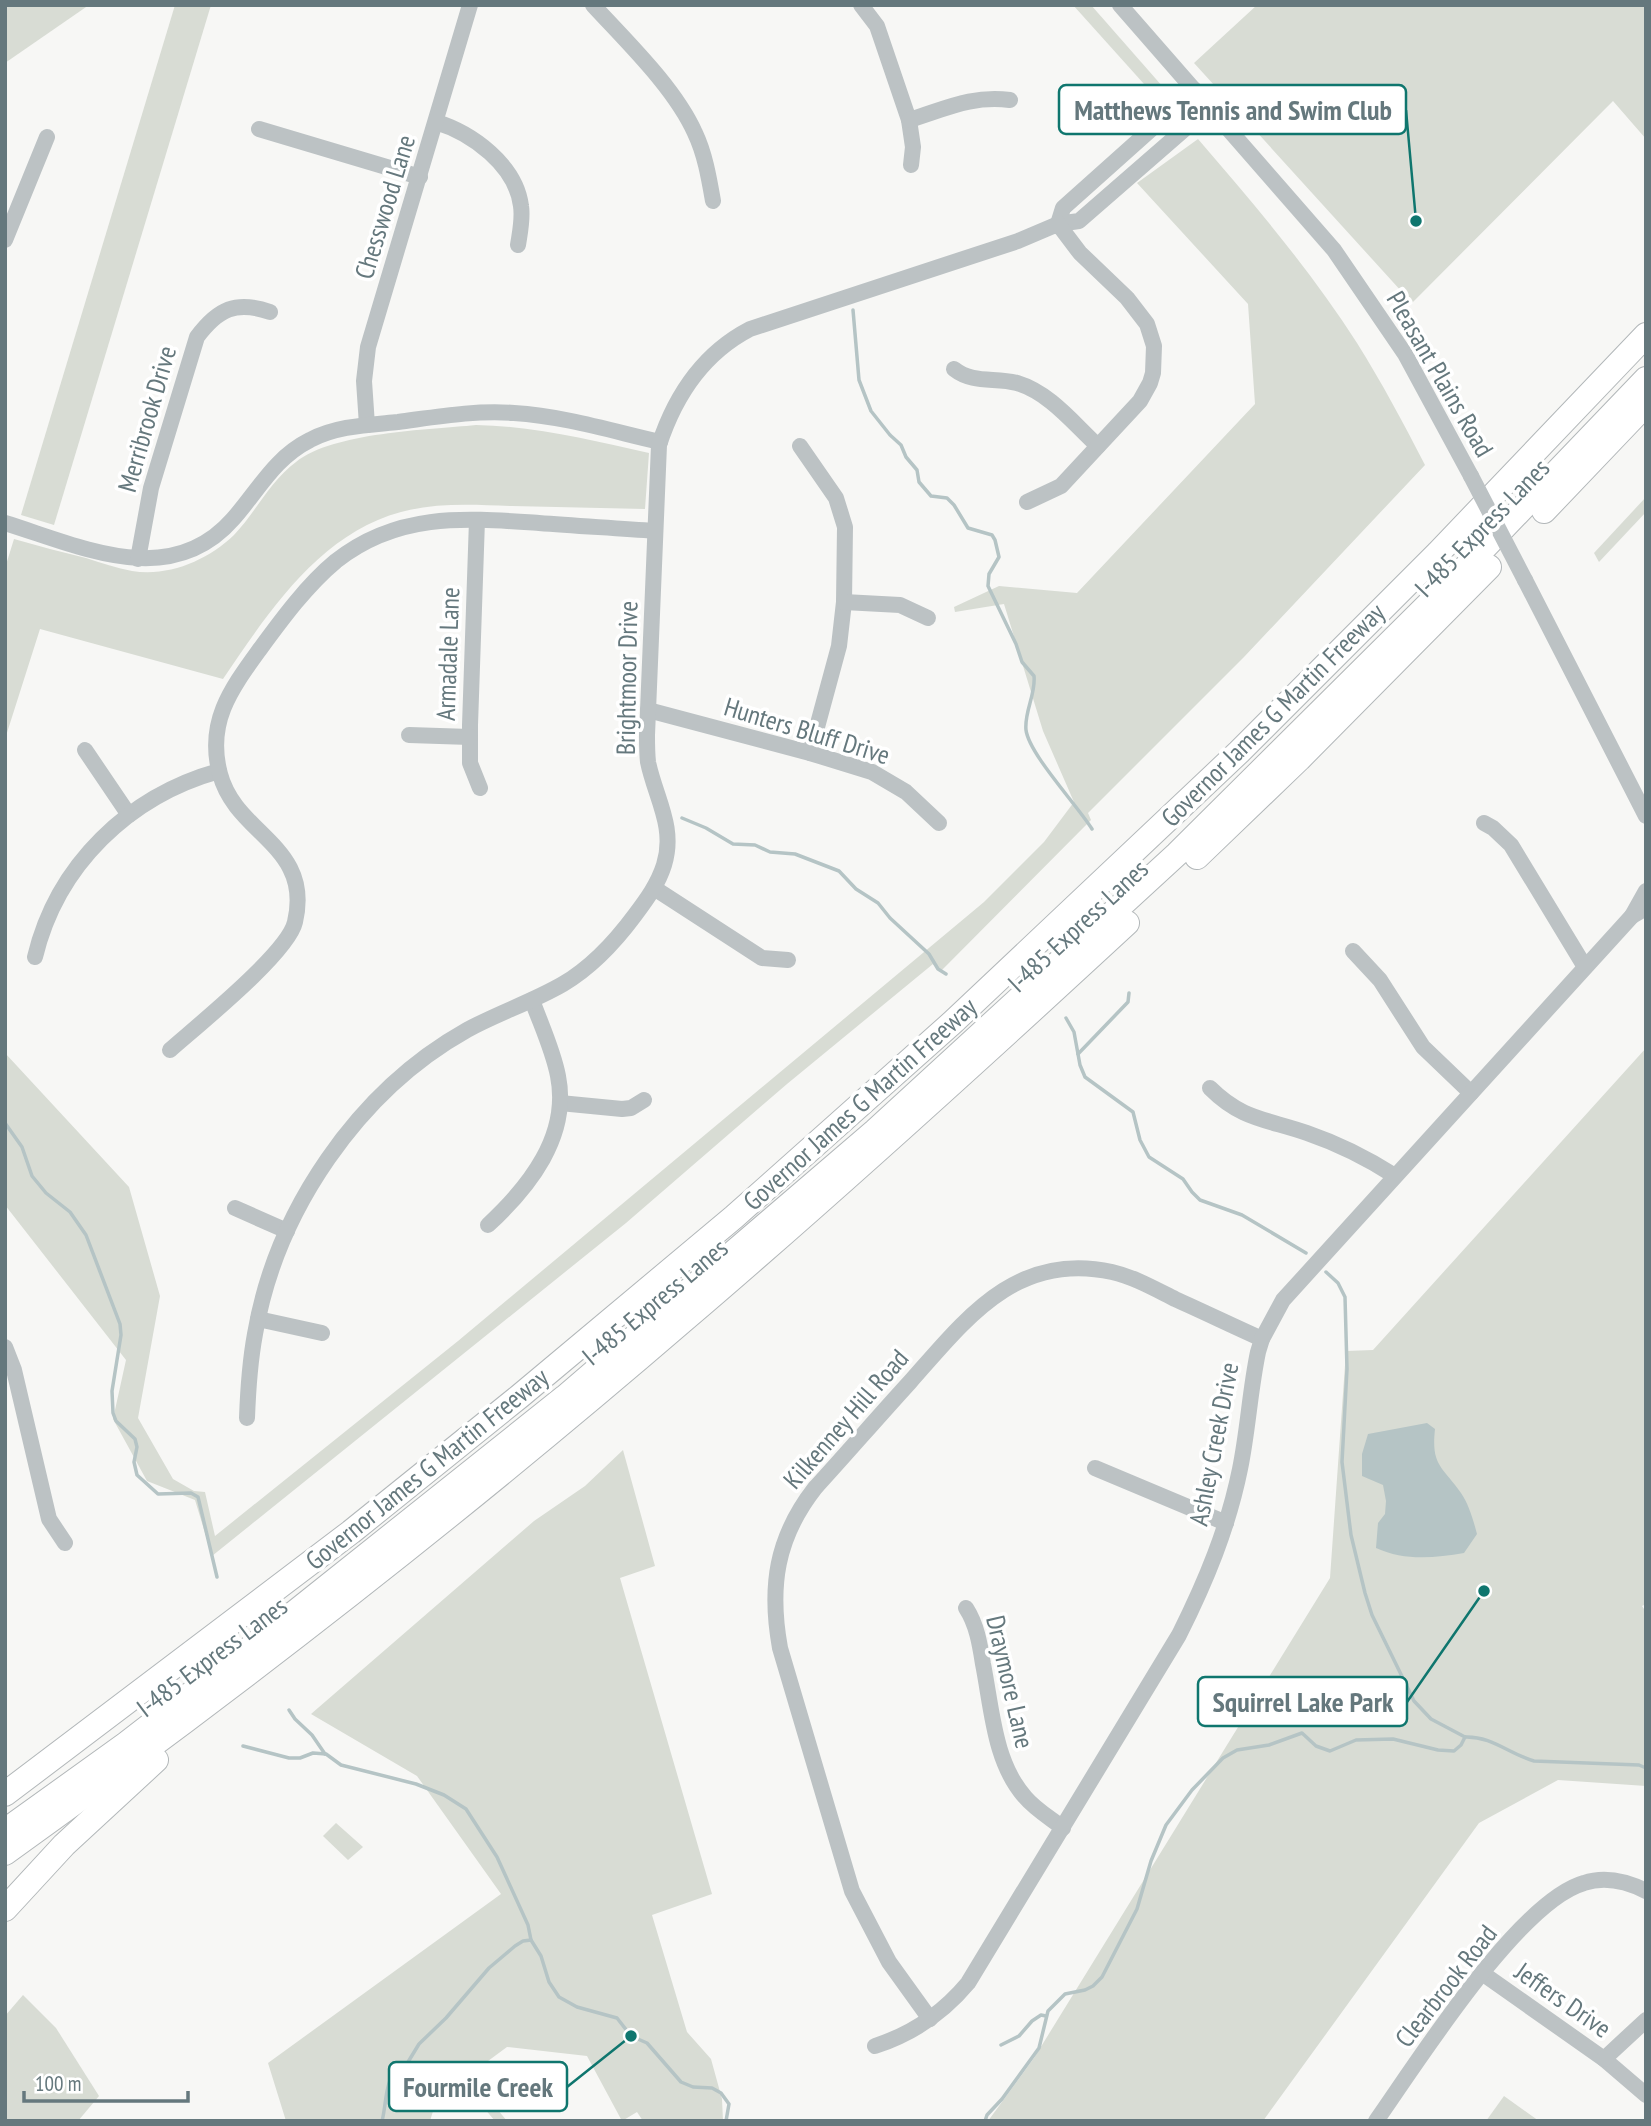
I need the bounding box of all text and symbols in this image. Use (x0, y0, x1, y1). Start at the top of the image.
callout: Matthews Tennis and Swim Club (1059, 85, 1406, 134)
text: Matthews Tennis and Swim Club (1074, 91, 1392, 128)
street label: Chesswood Lane (347, 131, 422, 283)
street label: Pleasant Plains Road (1380, 285, 1501, 463)
street label: Merribrook Drive (110, 342, 183, 496)
street label: I-485 Express Lanes (1407, 451, 1556, 604)
street label: Armadale Lane (429, 587, 466, 721)
street label: Governor James G Martin Freeway (1154, 596, 1392, 833)
street label: Brightmoor Drive (609, 601, 644, 755)
street label: Hunters Bluff Drive (720, 690, 894, 771)
street label: I-485 Express Lanes (1001, 852, 1155, 999)
street label: Governor James G Martin Freeway (736, 990, 983, 1217)
street label: I-485 Express Lanes (575, 1231, 734, 1372)
street label: Kilkenney Hill Road (776, 1342, 915, 1495)
street label: Ashley Creek Drive (1182, 1359, 1246, 1528)
street label: Governor James G Martin Freeway (299, 1360, 555, 1577)
street label: I-485 Express Lanes (130, 1589, 294, 1724)
street label: Draymore Lane (979, 1612, 1042, 1752)
callout: Squirrel Lake Park (1198, 1677, 1407, 1726)
text: Squirrel Lake Park (1213, 1683, 1394, 1720)
street label: Clearbrook Road (1388, 1918, 1504, 2054)
street label: Jeffers Drive (1508, 1954, 1618, 2045)
scale bar (24, 2060, 189, 2104)
callout: Fourmile Creek (389, 2062, 567, 2111)
text: Fourmile Creek (403, 2068, 554, 2105)
text: 100 m (35, 2070, 81, 2097)

